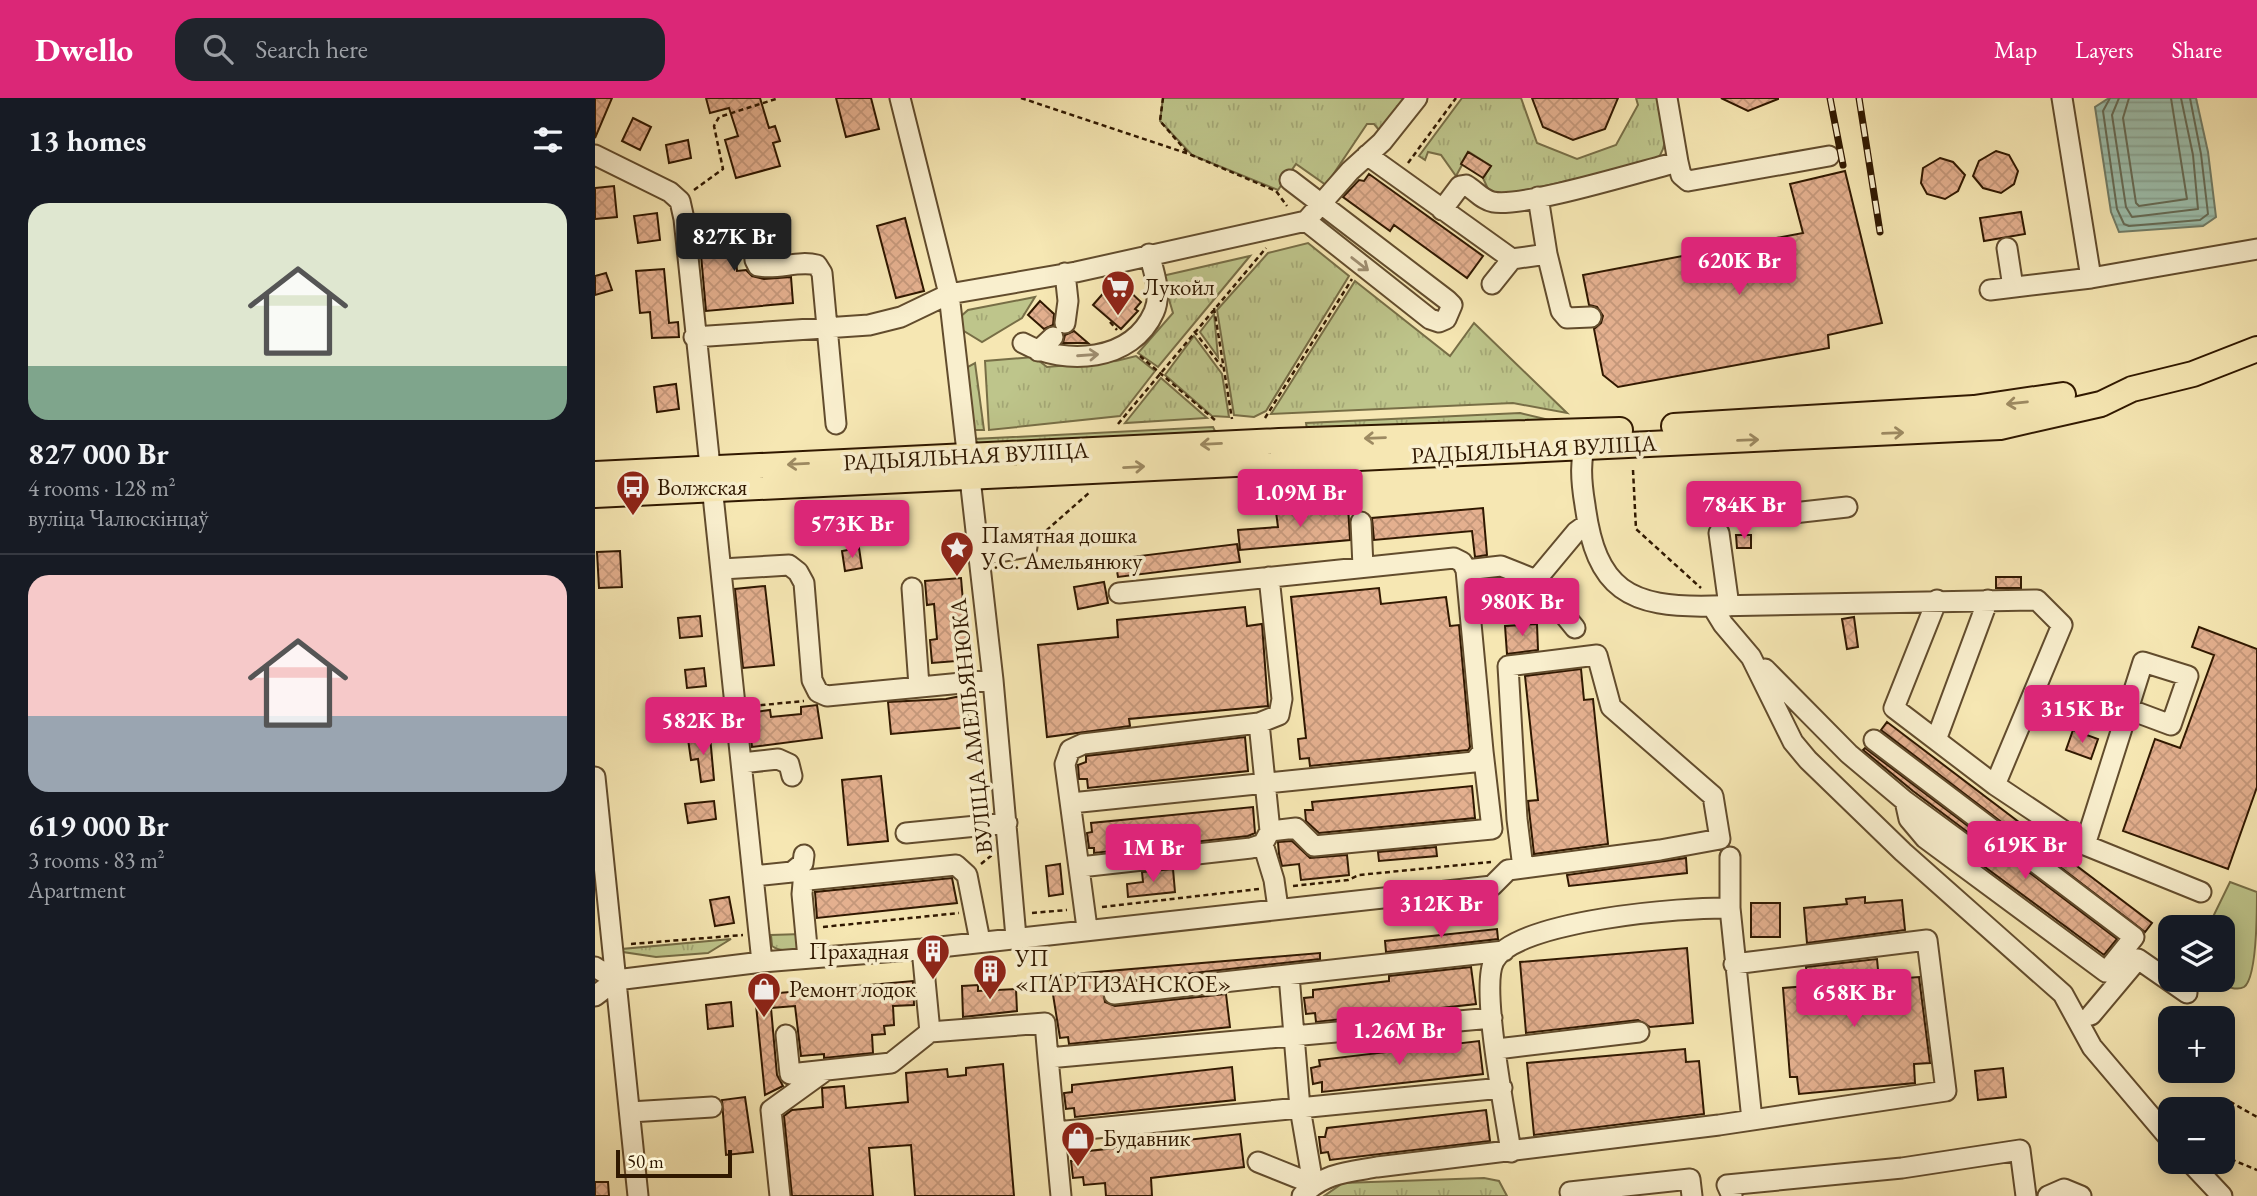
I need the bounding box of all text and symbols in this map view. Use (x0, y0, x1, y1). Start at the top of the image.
search box (175, 18, 665, 81)
text: Dwello (35, 28, 133, 71)
icon: search (199, 30, 237, 68)
text: Search here (255, 32, 368, 66)
text: Map (1994, 34, 2037, 65)
text: Layers (2075, 34, 2134, 65)
text: Share (2172, 34, 2222, 65)
text: 13 homes (28, 121, 146, 160)
icon: filters (529, 121, 567, 159)
pin: 827K Br (669, 214, 799, 273)
text: 827K Br (692, 221, 776, 251)
pin: 620K Br (1674, 238, 1804, 297)
text: 620K Br (1697, 245, 1781, 275)
icon: home (235, 248, 361, 374)
one-way arrow (1350, 256, 1369, 271)
supermarket icon: Лукойл (1099, 268, 1137, 317)
place label: Лукойл (1143, 272, 1215, 302)
one-way arrow (1076, 348, 1099, 361)
one-way arrow (2006, 397, 2029, 410)
one-way arrow (1881, 427, 1904, 440)
street label: РАДЫЯЛЬНАЯ ВУЛІЦА (1410, 428, 1659, 470)
one-way arrow (1364, 431, 1387, 444)
one-way arrow (1737, 433, 1760, 446)
text: 827 000 Br (28, 434, 169, 473)
street label: РАДЫЯЛЬНАЯ ВУЛІЦА (842, 435, 1091, 477)
one-way arrow (1200, 438, 1223, 451)
one-way arrow (788, 458, 810, 471)
one-way arrow (1122, 460, 1145, 473)
bus stop icon: Волжская (614, 468, 652, 517)
pin: 1.09M Br (1228, 470, 1372, 529)
place label: Волжская (657, 472, 747, 502)
text: 4 rooms · 128 m² (28, 473, 176, 503)
text: 1.09M Br (1254, 477, 1346, 507)
pin: 784K Br (1679, 482, 1809, 541)
text: 784K Br (1702, 489, 1786, 519)
pin: 573K Br (787, 500, 917, 560)
text: вуліца Чалюскінцаў (28, 503, 209, 533)
text: 573K Br (810, 508, 894, 538)
place label: Памятная дошка У.С. Амельянюку (980, 520, 1143, 576)
place icon: Памятная дошка У.С. Амельянюку (938, 529, 976, 578)
pin: 980K Br (1457, 578, 1587, 638)
text: 980K Br (1480, 586, 1564, 616)
street label: ВУЛІЦА АМЕЛЬЯНЮКА (943, 596, 999, 855)
icon: home (235, 620, 361, 746)
pin: 315K Br (2017, 686, 2147, 745)
text: 315K Br (2040, 693, 2124, 723)
pin: 582K Br (638, 698, 768, 757)
text: 582K Br (661, 705, 745, 735)
text: 619 000 Br (28, 806, 169, 845)
pin: 619K Br (1960, 822, 2090, 881)
pin: 1M Br (1104, 824, 1202, 884)
text: 619K Br (1983, 829, 2067, 859)
text: 1M Br (1122, 832, 1184, 862)
text: 3 rooms · 83 m² (28, 845, 165, 875)
text: Apartment (28, 875, 126, 905)
pin: 312K Br (1376, 880, 1506, 940)
text: 312K Br (1399, 888, 1483, 918)
map controls (2158, 915, 2235, 1174)
button: layers (2158, 915, 2235, 992)
building icon: Прахадная (914, 932, 952, 981)
place label: Прахадная (809, 936, 909, 966)
place label: УП «ПАРТИЗАНСКОЕ» (1014, 943, 1231, 999)
building icon: УП «ПАРТИЗАНСКОЕ» (971, 952, 1009, 1001)
shop icon: Ремонт лодок (745, 970, 783, 1019)
pin: 658K Br (1789, 970, 1919, 1029)
place label: Ремонт лодок (789, 974, 916, 1004)
text: 658K Br (1812, 977, 1896, 1007)
button: + (2158, 1006, 2235, 1083)
pin: 1.26M Br (1327, 1007, 1471, 1067)
text: 1.26M Br (1353, 1015, 1445, 1045)
button: − (2158, 1097, 2235, 1174)
shop icon: Будавник (1059, 1119, 1097, 1168)
place label: Будавник (1103, 1123, 1191, 1153)
scale bar (616, 1147, 731, 1179)
text: 50 m (627, 1149, 664, 1174)

